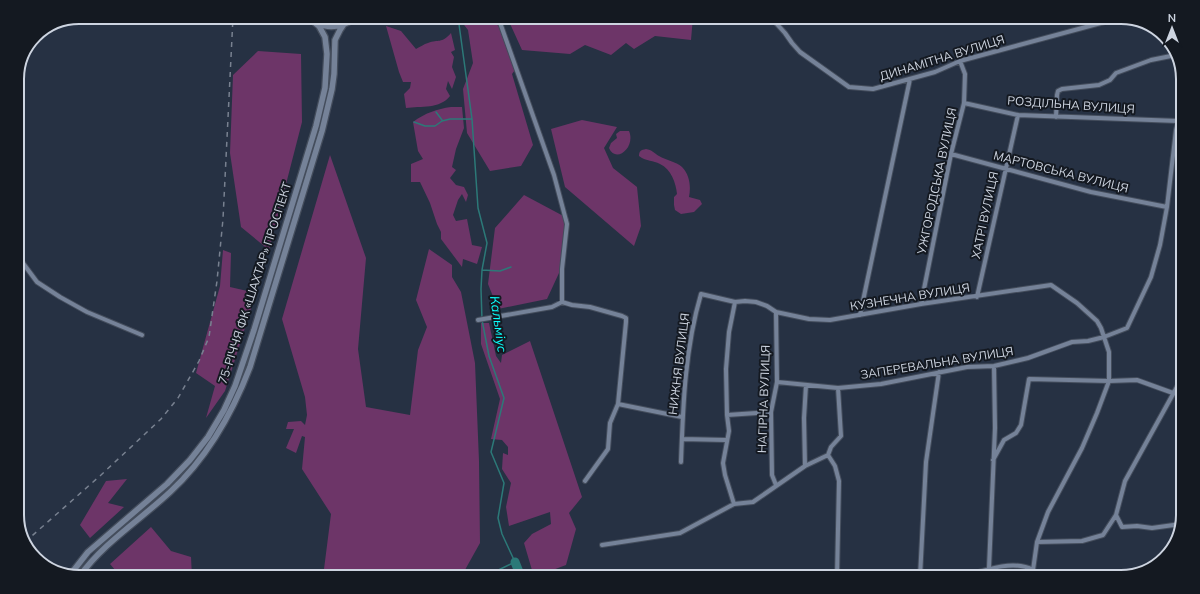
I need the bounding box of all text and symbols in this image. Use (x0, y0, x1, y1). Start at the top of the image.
north arrow (1152, 8, 1192, 48)
text: N (1168, 11, 1176, 25)
street label: ДИНАМІТНА ВУЛИЦЯ (877, 31, 1006, 84)
street label: РОЗДІЛЬНА ВУЛИЦЯ (1007, 93, 1135, 116)
street label: УЖГОРОДСЬКА ВУЛИЦЯ (913, 106, 959, 257)
street label: МАРТОВСЬКА ВУЛИЦЯ (992, 147, 1130, 196)
street label: ХАТРІ ВУЛИЦЯ (968, 170, 1001, 260)
street label: 75-РІЧЧЯ ФК «ШАХТАР» ПРОСПЕКТ (215, 179, 295, 386)
street label: КУЗНЕЧНА ВУЛИЦЯ (849, 280, 971, 313)
water label: Кальміус (487, 295, 511, 354)
street label: НИЖНЯ ВУЛИЦЯ (665, 312, 692, 416)
street label: ЗАПЕРЕВАЛЬНА ВУЛИЦЯ (859, 343, 1014, 382)
street label: НАГІРНА ВУЛИЦЯ (754, 344, 773, 453)

